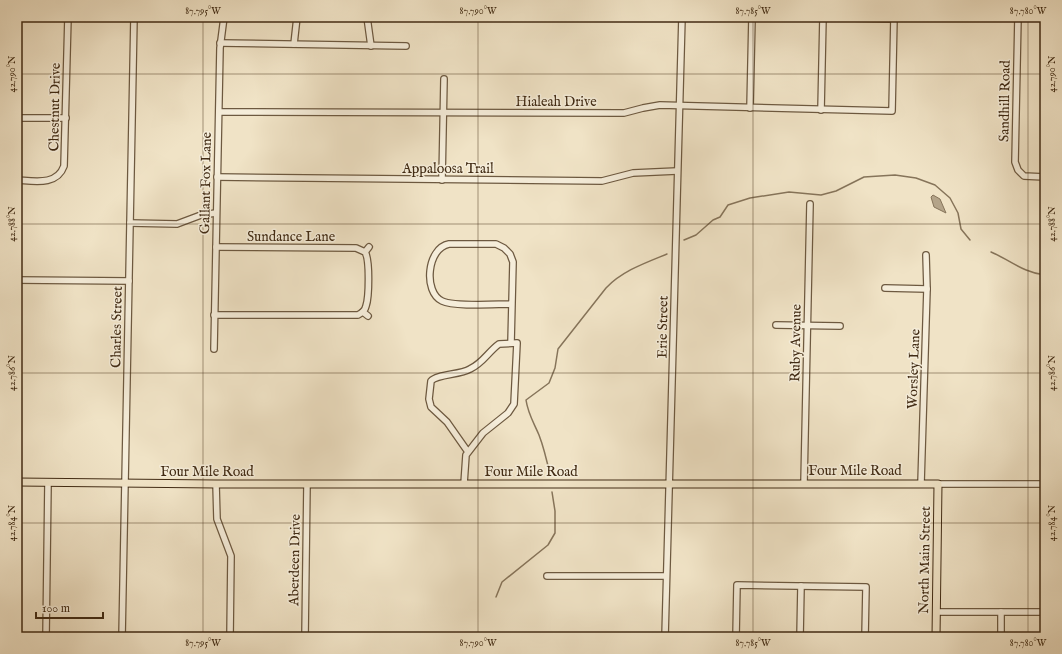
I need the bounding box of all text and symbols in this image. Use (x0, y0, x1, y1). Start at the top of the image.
text: 87.795°W (185, 5, 221, 18)
text: 87.790°W (460, 5, 497, 18)
text: 87.785°W (735, 5, 771, 18)
text: 87.780°W (1010, 5, 1047, 18)
text: 42.790°N (6, 55, 19, 93)
text: 42.790°N (1046, 55, 1059, 93)
street label: Sandhill Road (995, 59, 1015, 142)
street label: Chestnut Drive (45, 62, 65, 152)
street label: Hialeah Drive (515, 93, 597, 111)
street label: Gallant Fox Lane (196, 131, 216, 234)
street label: Appaloosa Trail (401, 160, 494, 178)
text: 42.788°N (6, 206, 19, 242)
text: 42.788°N (1046, 206, 1059, 242)
street label: Sundance Lane (247, 228, 336, 246)
street label: Charles Street (107, 286, 127, 368)
street label: Erie Street (653, 295, 673, 359)
street label: Ruby Avenue (786, 303, 806, 382)
street label: Worsley Lane (904, 328, 924, 409)
text: 42.786°N (6, 355, 19, 391)
text: 42.786°N (1046, 355, 1059, 391)
street label: Four Mile Road (808, 462, 902, 480)
street label: Four Mile Road (160, 463, 254, 481)
street label: Four Mile Road (484, 463, 578, 481)
text: 42.784°N (6, 504, 19, 541)
text: 42.784°N (1046, 504, 1059, 541)
street label: North Main Street (915, 506, 935, 614)
street label: Aberdeen Drive (285, 513, 305, 607)
scale bar (36, 594, 103, 620)
text: 100 m (42, 601, 70, 616)
text: 87.795°W (185, 637, 221, 650)
text: 87.790°W (460, 637, 497, 650)
text: 87.785°W (735, 637, 771, 650)
text: 87.780°W (1010, 637, 1047, 650)

